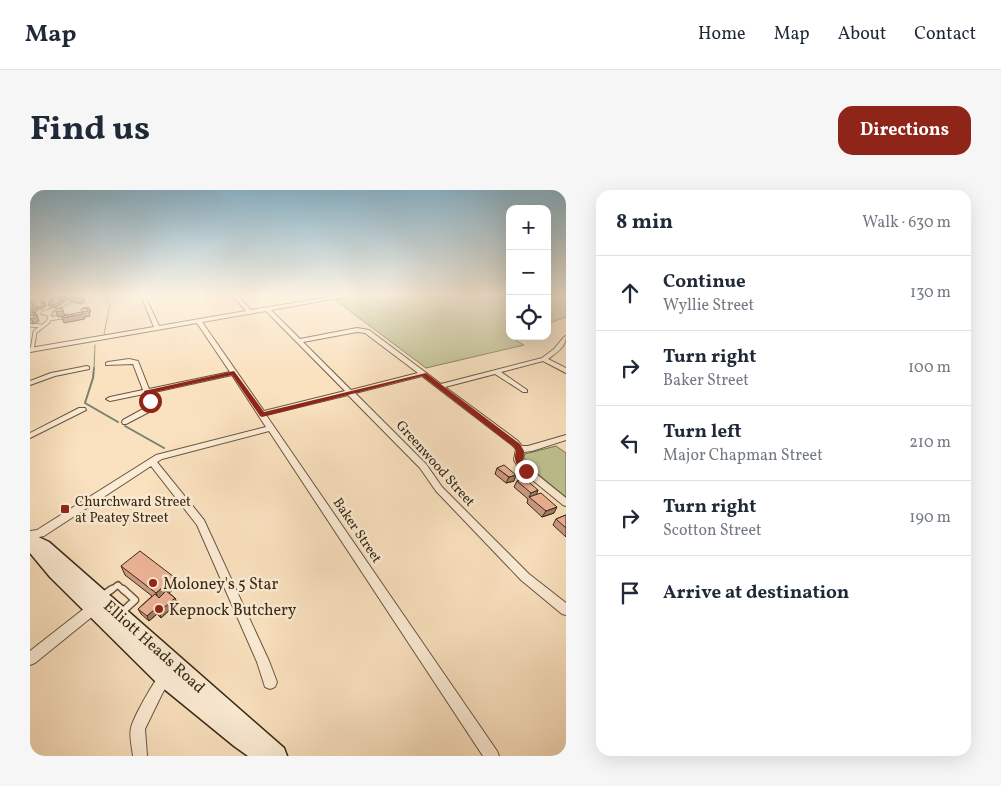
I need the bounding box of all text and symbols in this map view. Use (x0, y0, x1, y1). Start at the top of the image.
text: Map (25, 18, 76, 52)
text: Home (698, 22, 746, 47)
text: Map (774, 22, 810, 47)
text: About (838, 22, 886, 47)
text: Contact (914, 22, 976, 47)
text: Find us (30, 106, 150, 154)
button: Directions (838, 106, 971, 155)
map controls (506, 205, 551, 340)
button: + (506, 205, 551, 250)
text: 8 min (616, 208, 673, 237)
text: Walk · 630 m (862, 212, 951, 234)
button: − (506, 250, 551, 295)
text: Continue (663, 269, 746, 295)
icon: ahead (616, 279, 644, 307)
text: 130 m (910, 282, 951, 304)
button: locate (506, 295, 551, 340)
text: Wyllie Street (663, 295, 754, 317)
text: Turn right (663, 344, 756, 370)
icon: right (616, 354, 644, 382)
text: 100 m (908, 357, 951, 379)
text: Baker Street (663, 370, 749, 392)
route start (139, 390, 162, 413)
street label: Greenwood Street (391, 417, 479, 511)
text: Turn left (663, 419, 742, 445)
icon: left (616, 429, 644, 457)
text: 210 m (909, 432, 951, 454)
text: Major Chapman Street (663, 445, 823, 467)
route end (515, 460, 538, 483)
place label: Churchward Street at Peatey Street (75, 493, 191, 528)
street label: Baker Street (328, 494, 386, 567)
text: Turn right (663, 494, 756, 520)
marker: Churchward Street at Peatey Street (59, 503, 71, 515)
icon: right (616, 504, 644, 532)
text: 190 m (909, 507, 951, 529)
text: Scotton Street (663, 520, 762, 542)
place label: Moloney's 5 Star (163, 574, 278, 596)
marker: Moloney's 5 Star (147, 577, 159, 589)
icon: arrive (616, 579, 644, 607)
text: Arrive at destination (663, 580, 849, 606)
street label: Elliott Heads Road (98, 596, 209, 699)
place label: Kepnock Butchery (169, 600, 297, 622)
marker: Kepnock Butchery (153, 603, 165, 615)

